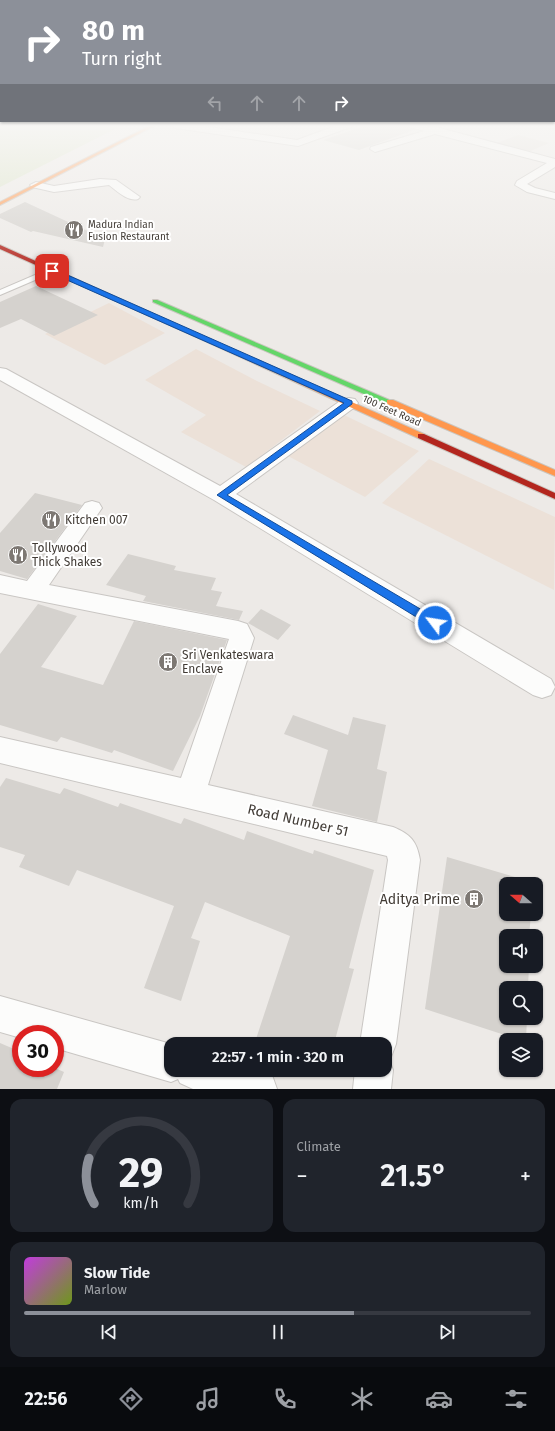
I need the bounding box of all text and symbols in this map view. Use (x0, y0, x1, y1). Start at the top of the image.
text: 80 m (82, 14, 145, 47)
icon: right (16, 16, 68, 68)
text: Turn right (82, 48, 162, 70)
icon: left (204, 92, 226, 114)
icon: ahead (246, 92, 268, 114)
icon: ahead (288, 92, 310, 114)
icon: right (330, 92, 352, 114)
restaurant icon: Madura Indian Fusion Restaurant (63, 219, 85, 241)
place label: Madura Indian Fusion Restaurant (88, 219, 170, 243)
pin (35, 254, 69, 288)
icon: arrive (41, 260, 63, 282)
street label: 100 Feet Road (360, 393, 423, 429)
restaurant icon: Kitchen 007 (40, 509, 62, 531)
place label: Kitchen 007 (65, 513, 128, 527)
place label: Tollywood Thick Shakes (32, 541, 102, 569)
restaurant icon: Tollywood Thick Shakes (7, 544, 29, 566)
position arrow (414, 602, 456, 644)
place label: Sri Venkateswara Enclave (182, 648, 274, 676)
building icon: Sri Venkateswara Enclave (157, 651, 179, 673)
street label: Road Number 51 (246, 801, 350, 840)
north arrow (499, 877, 543, 921)
map controls (499, 877, 543, 1077)
building icon: Aditya Prime (463, 888, 485, 910)
place label: Aditya Prime (380, 891, 460, 908)
button: sound (499, 929, 543, 973)
button: search (499, 981, 543, 1025)
speed limit sign: 30 (12, 1025, 64, 1077)
button: layers (499, 1033, 543, 1077)
text: 22:57 · 1 min · 320 m (212, 1048, 344, 1066)
text: Climate (297, 1139, 341, 1154)
text: 29 (119, 1147, 163, 1197)
text: 21.5° (380, 1158, 447, 1194)
text: − (297, 1163, 308, 1190)
text: + (520, 1163, 531, 1190)
text: km/h (124, 1194, 159, 1211)
text: Slow Tide (84, 1264, 150, 1282)
text: Marlow (84, 1282, 127, 1297)
icon: previous (98, 1321, 120, 1343)
icon: pause (267, 1321, 289, 1343)
icon: next (436, 1321, 458, 1343)
icon: directions (117, 1385, 145, 1413)
icon: music (194, 1385, 222, 1413)
icon: phone (271, 1385, 299, 1413)
icon: climate (348, 1385, 376, 1413)
icon: car (425, 1385, 453, 1413)
icon: filters (502, 1385, 530, 1413)
text: 22:56 (25, 1388, 67, 1410)

